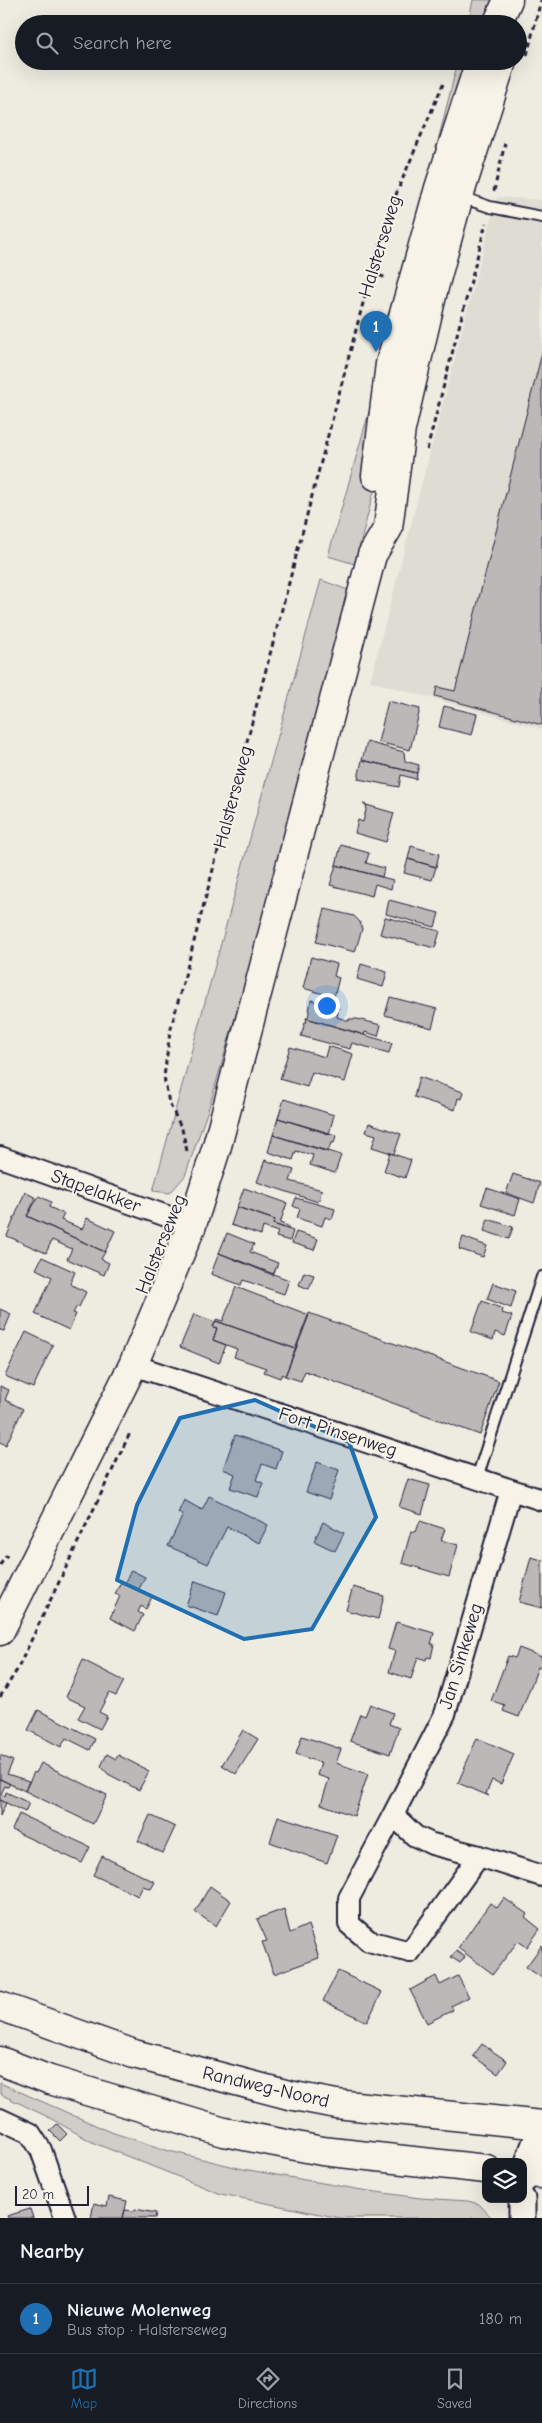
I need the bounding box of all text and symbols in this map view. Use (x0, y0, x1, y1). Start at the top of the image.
search box (15, 15, 527, 70)
icon: search (33, 29, 61, 57)
text: Search here (73, 32, 172, 54)
street label: Halsterseweg (354, 192, 406, 300)
pin: 1 (360, 311, 392, 352)
street label: Halsterseweg (209, 743, 257, 851)
your location (314, 993, 340, 1019)
street label: Stapelakker (48, 1165, 144, 1218)
street label: Halsterseweg (131, 1191, 191, 1297)
street label: Fort Pinsenweg (276, 1403, 400, 1461)
street label: Jan Sinkeweg (434, 1600, 488, 1712)
street label: Randweg-Noord (200, 2062, 332, 2112)
map controls (482, 2158, 527, 2203)
button: layers (482, 2158, 527, 2203)
scale bar (15, 2183, 89, 2206)
text: 20 m (22, 2186, 54, 2203)
text: Nearby (20, 2239, 84, 2263)
text: Nieuwe Molenweg (67, 2299, 212, 2321)
text: 1 (33, 2310, 39, 2328)
text: 180 m (479, 2310, 522, 2328)
text: Bus stop · Halsterseweg (67, 2321, 227, 2339)
tab: Map (70, 2365, 98, 2412)
tab: Directions (238, 2365, 297, 2412)
tab: Saved (437, 2365, 472, 2412)

